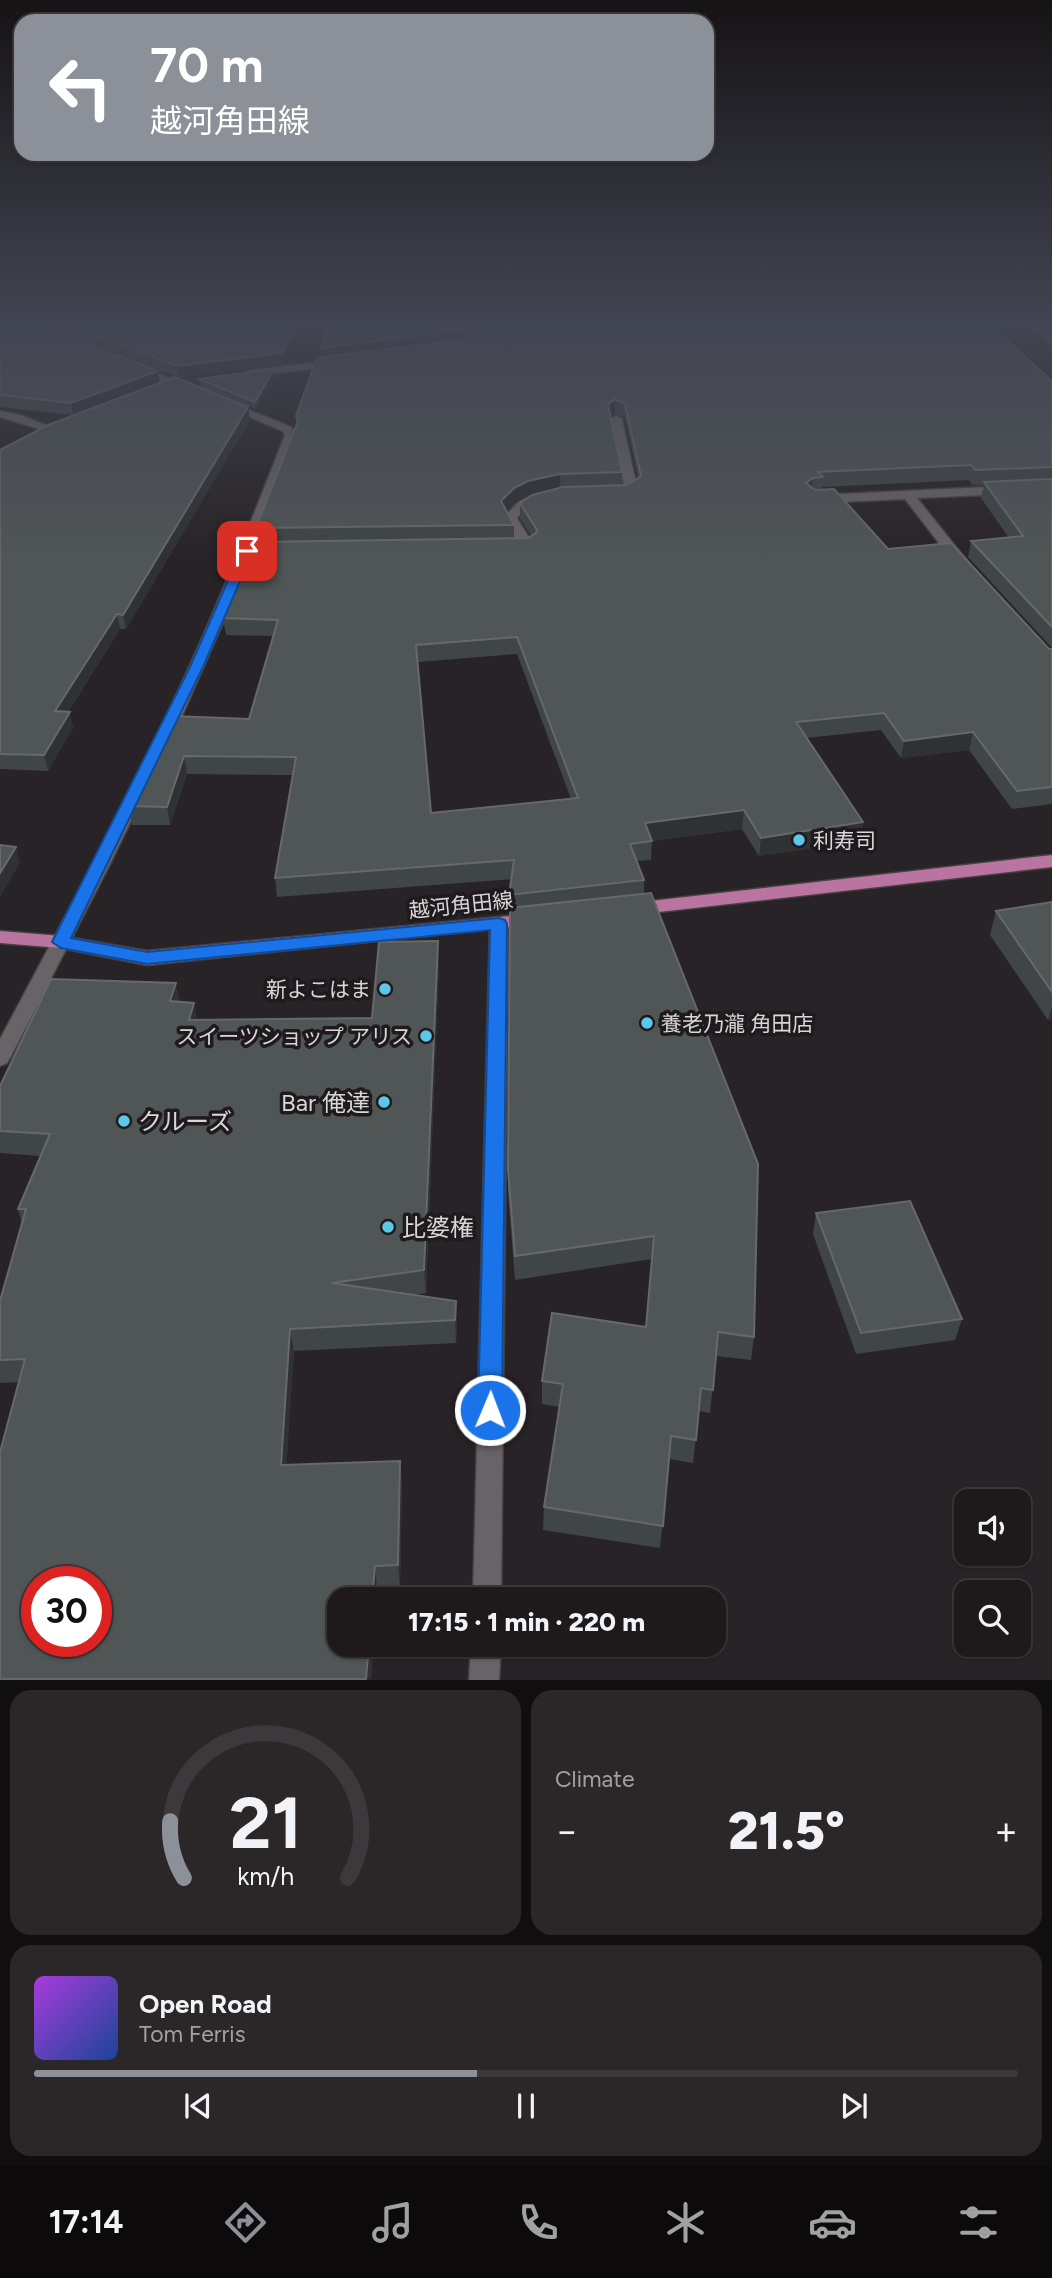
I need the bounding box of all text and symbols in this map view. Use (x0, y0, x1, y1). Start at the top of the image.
text: 70 m (150, 35, 263, 94)
icon: left (35, 42, 126, 133)
text: 越河角田線 (150, 102, 310, 140)
pin (217, 521, 277, 581)
icon: arrive (228, 532, 266, 570)
place label: 利寿司 (813, 828, 876, 853)
marker: 利寿司 (791, 832, 807, 848)
street label: 越河角田線 (407, 887, 515, 923)
place label: 新よこはま (266, 977, 371, 1002)
marker: 新よこはま (377, 981, 393, 997)
place label: 養老乃瀧 角田店 (661, 1011, 813, 1036)
marker: 養老乃瀧 角田店 (639, 1015, 655, 1031)
place label: スイーツショップ アリス (176, 1024, 412, 1049)
marker: スイーツショップ アリス (418, 1028, 434, 1044)
place label: Bar 俺達 (281, 1088, 370, 1117)
marker: Bar 俺達 (376, 1094, 392, 1110)
place label: クルーズ (138, 1107, 232, 1136)
marker: クルーズ (116, 1113, 132, 1129)
place label: 比婆権 (402, 1213, 474, 1242)
marker: 比婆権 (380, 1219, 396, 1235)
position arrow (453, 1373, 527, 1447)
map controls (954, 1489, 1031, 1657)
button: sound (954, 1489, 1031, 1566)
speed limit sign: 30 (21, 1566, 112, 1657)
button: search (954, 1580, 1031, 1657)
text: 17:15 · 1 min · 220 m (408, 1606, 645, 1638)
text: Climate (555, 1765, 634, 1793)
text: 21 (229, 1780, 302, 1867)
text: 21.5° (728, 1800, 845, 1862)
text: − (555, 1808, 579, 1854)
text: + (994, 1808, 1018, 1854)
text: km/h (237, 1861, 294, 1891)
text: Open Road (139, 1988, 272, 2020)
text: Tom Ferris (139, 2020, 245, 2048)
icon: previous (179, 2087, 217, 2125)
icon: pause (507, 2087, 545, 2125)
icon: next (835, 2087, 873, 2125)
icon: directions (221, 2198, 270, 2247)
icon: music (368, 2198, 417, 2247)
icon: phone (514, 2198, 563, 2247)
icon: climate (661, 2198, 710, 2247)
icon: car (808, 2198, 857, 2247)
icon: filters (954, 2198, 1003, 2247)
text: 17:14 (49, 2203, 124, 2241)

